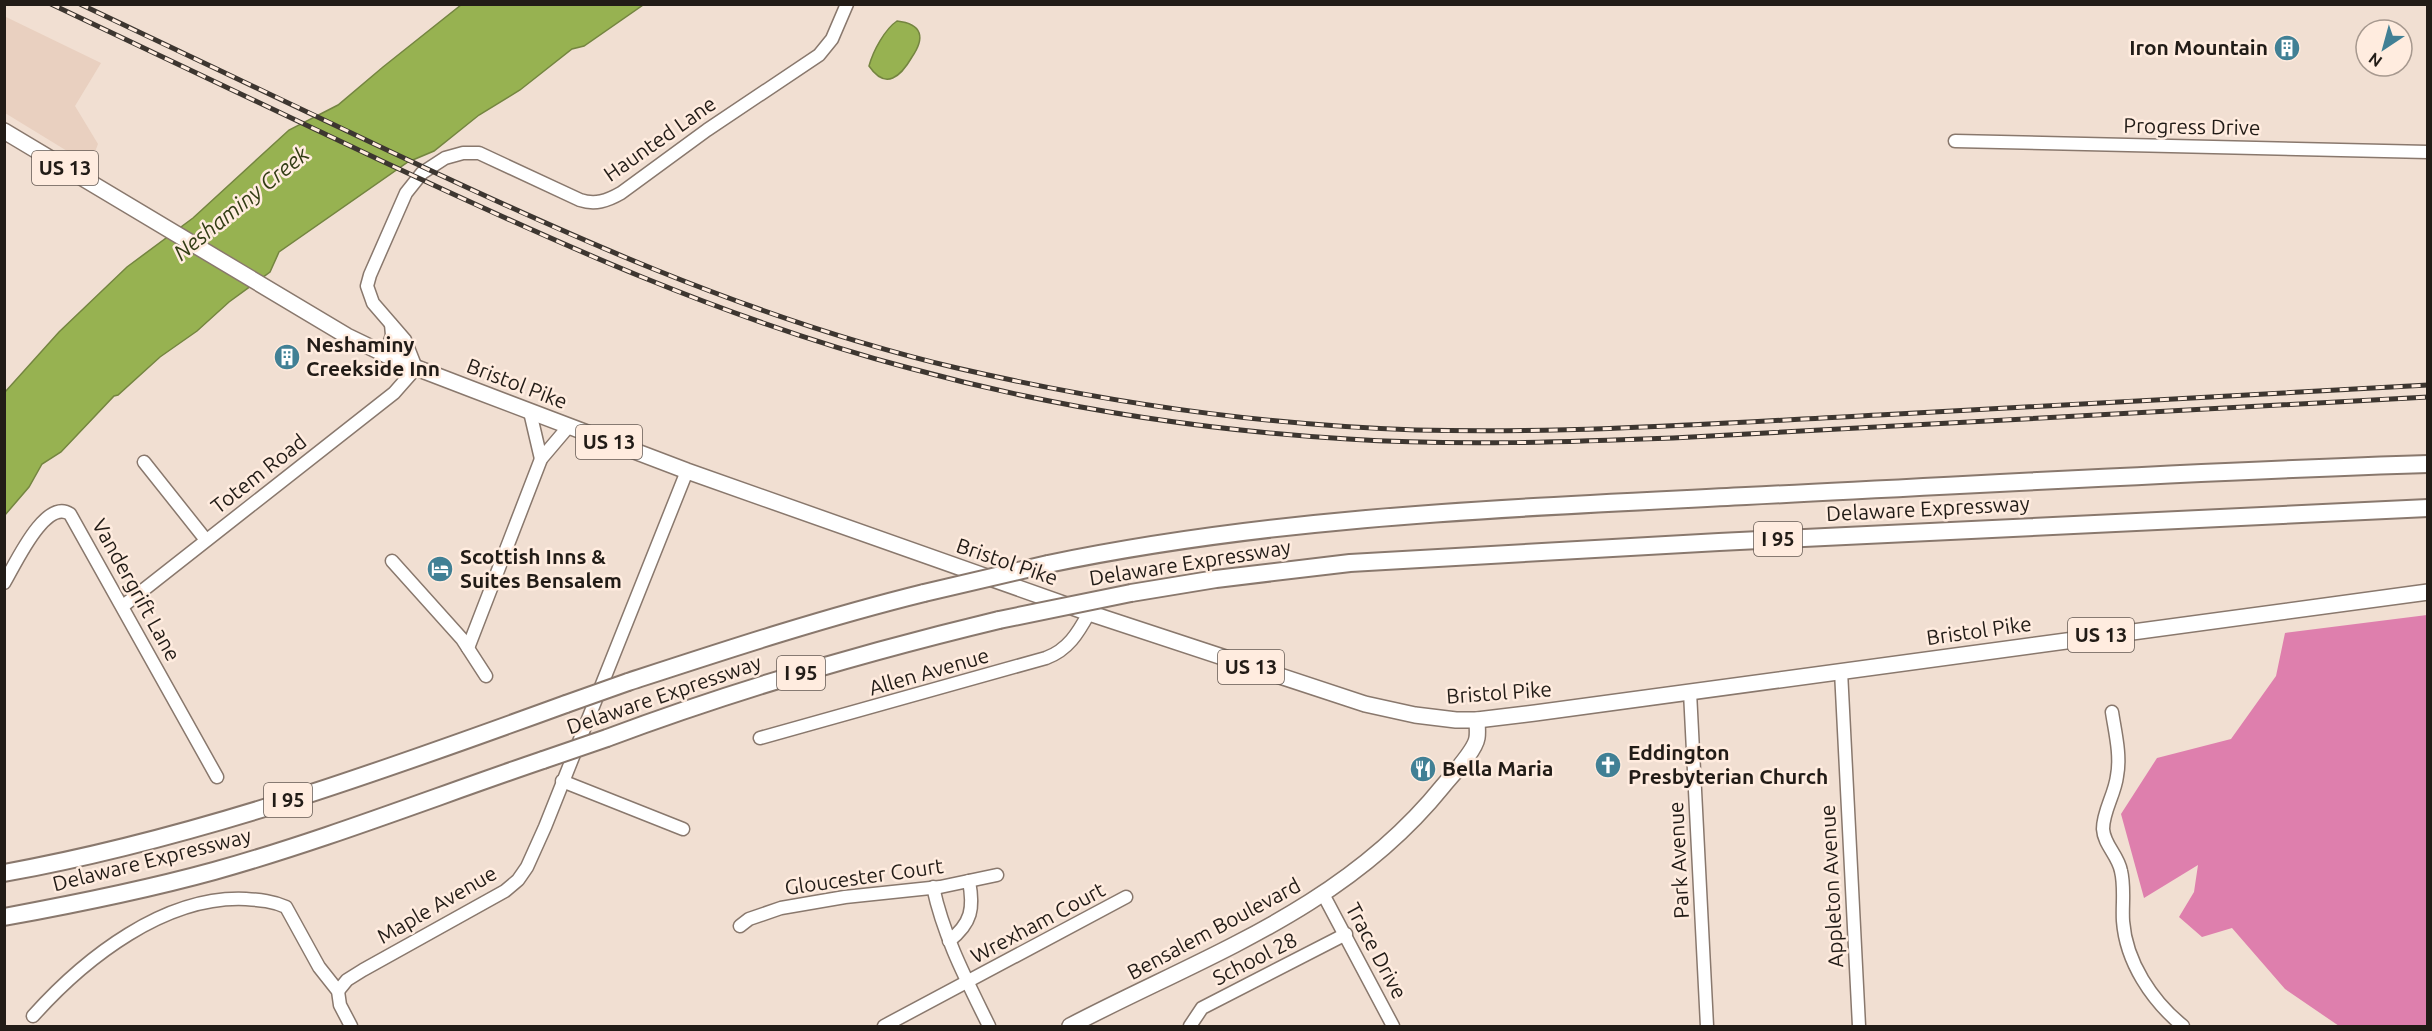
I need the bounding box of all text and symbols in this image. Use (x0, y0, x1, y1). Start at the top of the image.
north arrow (2354, 18, 2414, 78)
building icon: Iron Mountain (2272, 33, 2302, 63)
place label: Iron Mountain (2129, 35, 2268, 59)
text: N (2365, 49, 2385, 71)
street label: Haunted Lane (599, 91, 720, 186)
street label: Progress Drive (2123, 113, 2261, 139)
water label: Neshaminy Creek (168, 140, 314, 265)
road number: US 13 (32, 151, 98, 185)
place label: Neshaminy Creekside Inn (306, 332, 440, 380)
building icon: Neshaminy Creekside Inn (272, 342, 302, 372)
street label: Bristol Pike (464, 353, 571, 413)
road number: US 13 (576, 425, 642, 459)
street label: Totem Road (206, 429, 311, 518)
street label: Delaware Expressway (1825, 491, 2030, 525)
street label: Vandergrift Lane (88, 514, 186, 665)
road number: I 95 (1754, 522, 1802, 556)
street label: Bristol Pike (953, 532, 1061, 590)
street label: Delaware Expressway (1087, 534, 1292, 590)
place label: Scottish Inns & Suites Bensalem (460, 544, 622, 592)
hotel icon: Scottish Inns & Suites Bensalem (425, 554, 455, 584)
street label: Bristol Pike (1925, 611, 2033, 649)
road number: US 13 (2068, 618, 2134, 652)
street label: Allen Avenue (866, 642, 992, 700)
street label: Delaware Expressway (563, 650, 764, 739)
road number: US 13 (1218, 650, 1284, 684)
road number: I 95 (777, 656, 825, 690)
street label: Bristol Pike (1445, 676, 1553, 708)
place label: Eddington Presbyterian Church (1628, 740, 1828, 788)
church icon: Eddington Presbyterian Church (1593, 750, 1623, 780)
restaurant icon: Bella Maria (1408, 754, 1438, 784)
place label: Bella Maria (1442, 756, 1553, 780)
road number: I 95 (264, 783, 312, 817)
street label: Park Avenue (1663, 801, 1693, 919)
street label: Appleton Avenue (1815, 804, 1847, 968)
street label: Delaware Expressway (50, 823, 254, 895)
street label: Gloucester Court (783, 853, 945, 899)
street label: Maple Avenue (372, 860, 501, 948)
street label: Bensalem Boulevard (1123, 872, 1304, 984)
street label: Wrexham Court (966, 877, 1109, 968)
street label: Trace Drive (1342, 898, 1412, 1003)
street label: School 28 (1208, 927, 1301, 990)

